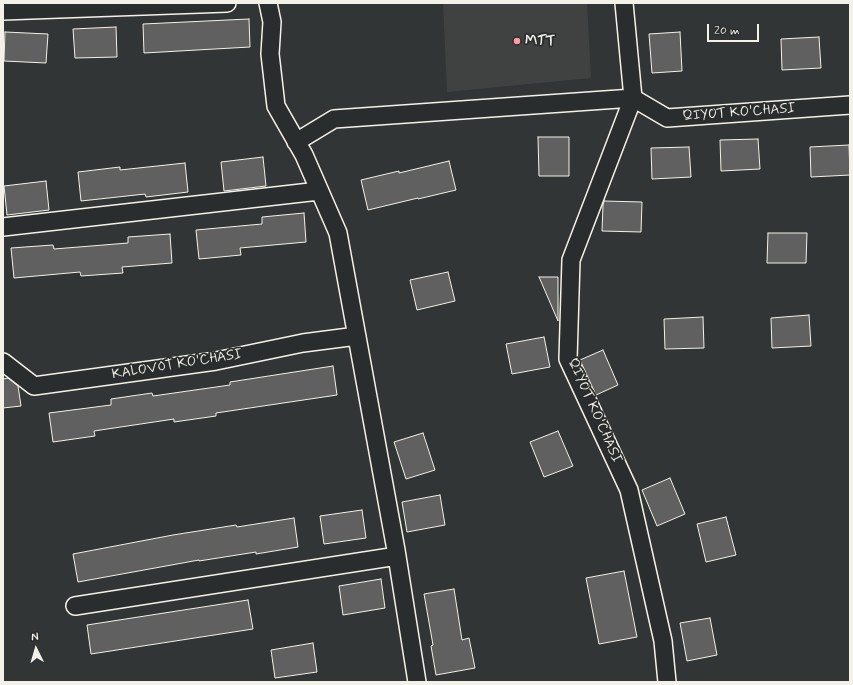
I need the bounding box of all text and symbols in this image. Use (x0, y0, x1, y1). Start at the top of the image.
scale bar (709, 16, 761, 42)
text: 20 m (714, 23, 740, 39)
place label: MTT (525, 33, 555, 49)
marker: MTT (512, 36, 522, 46)
street label: QIYOT KO'CHASI (682, 101, 796, 125)
street label: KALOVOT KO'CHASI (111, 346, 243, 384)
street label: QIYOT KO'CHASI (563, 356, 625, 466)
north arrow (16, 629, 56, 669)
text: N (31, 630, 39, 644)

